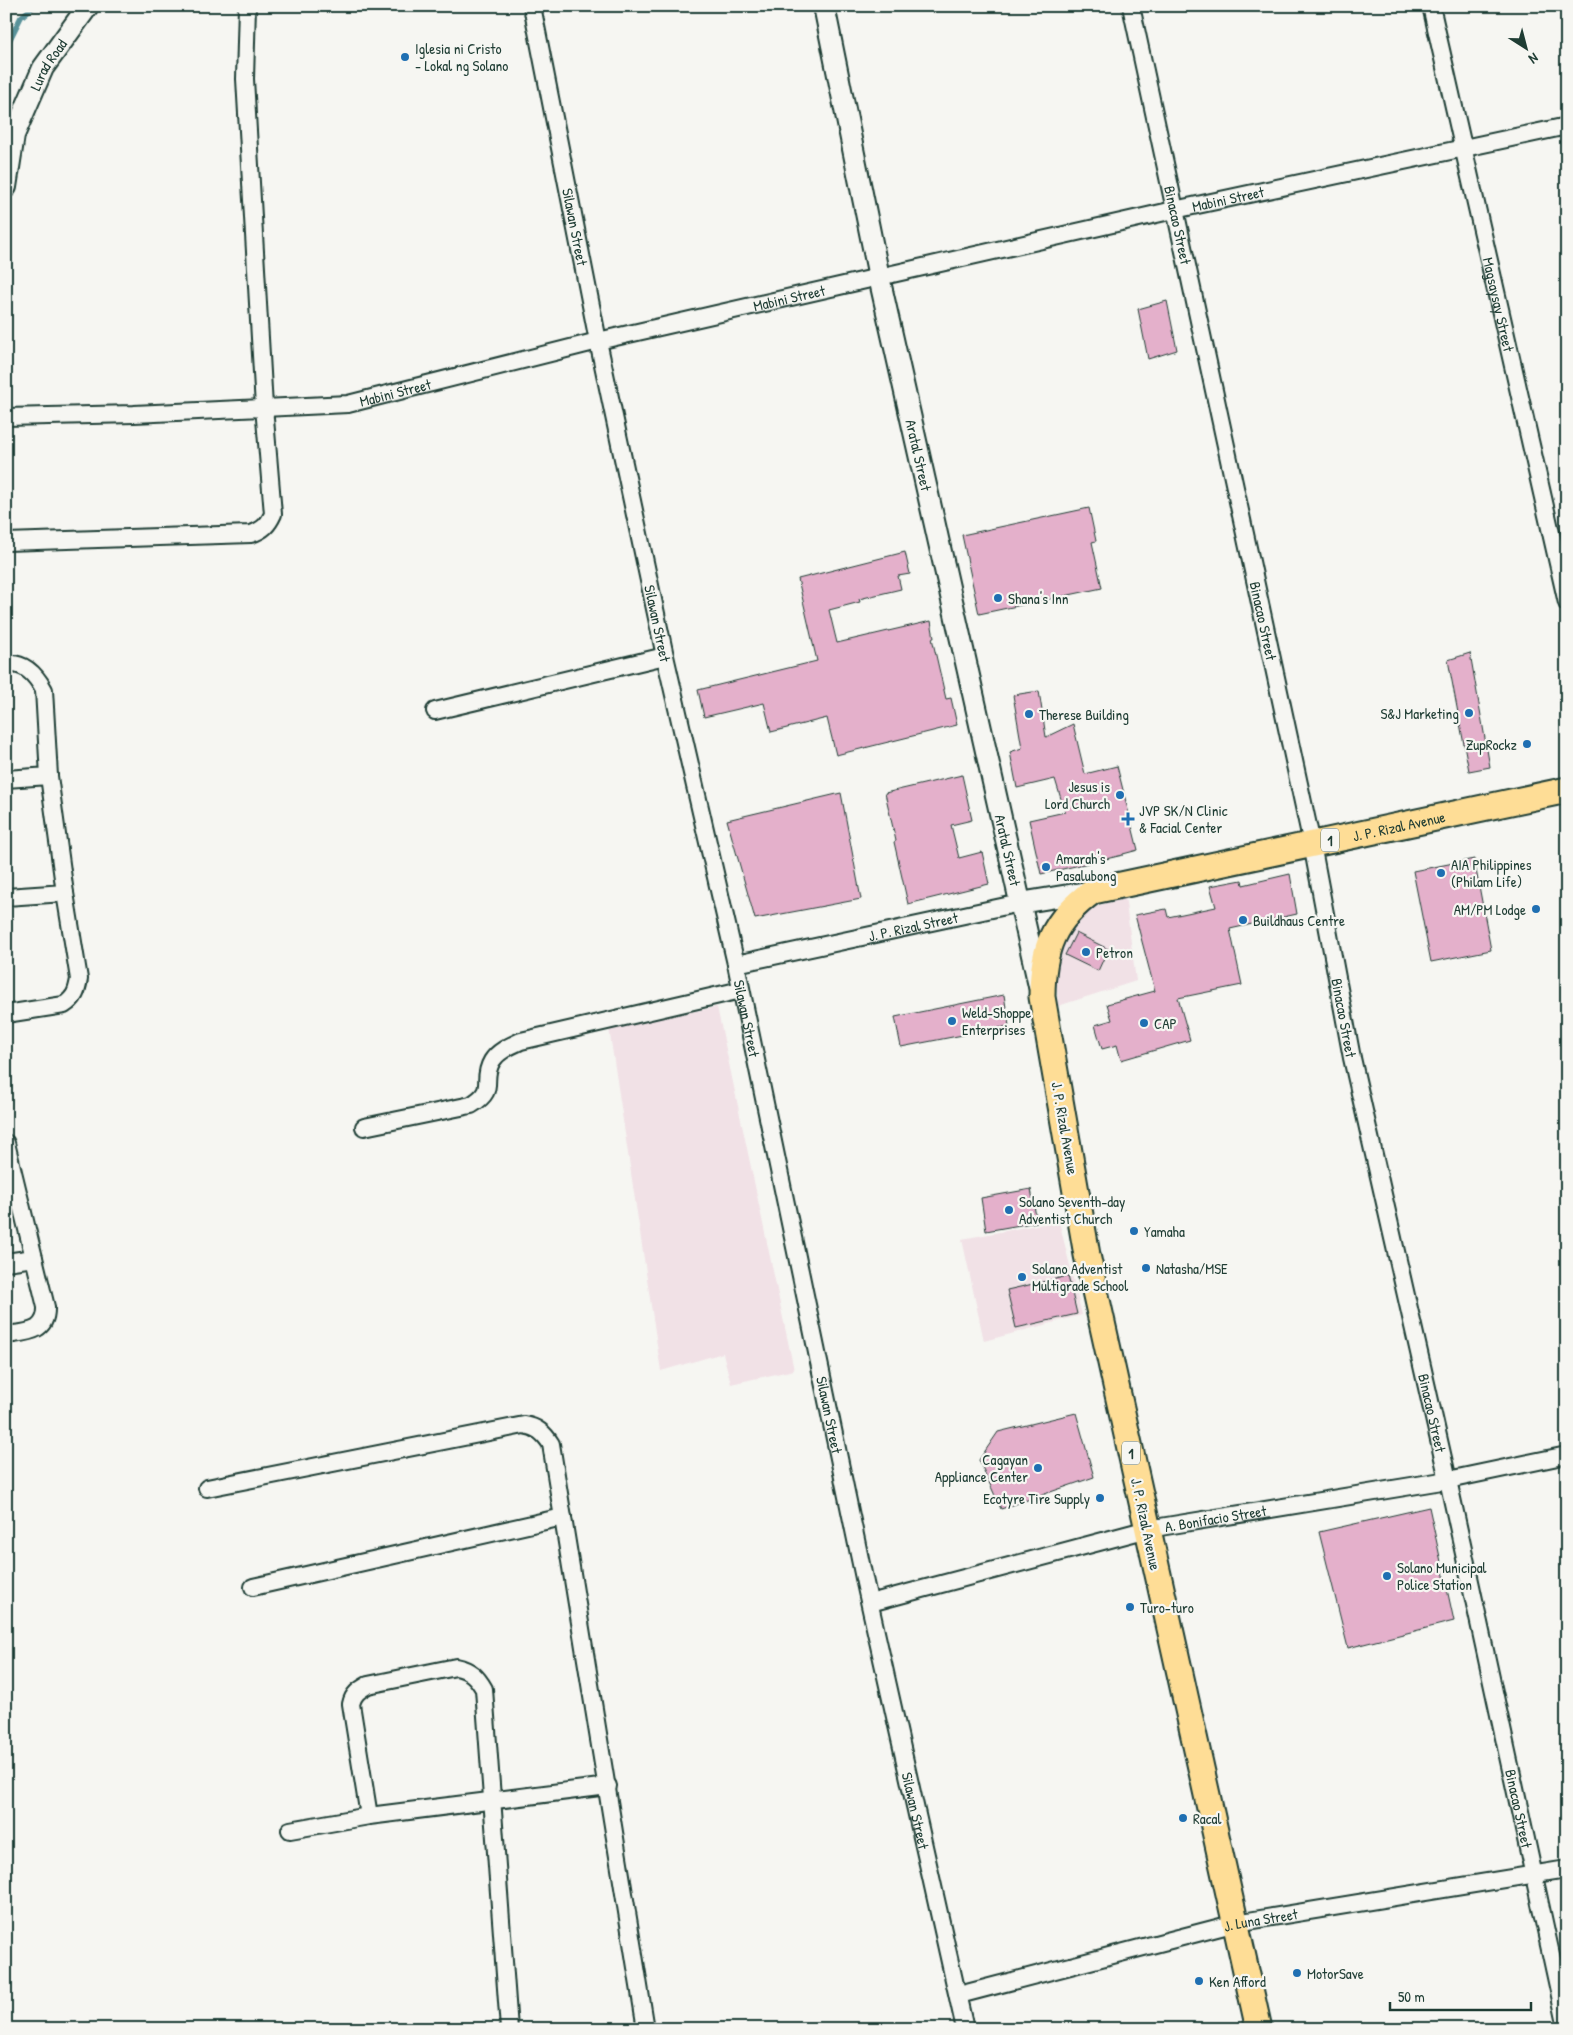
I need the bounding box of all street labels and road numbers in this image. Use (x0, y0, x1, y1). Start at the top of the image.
street label: Lurad Road (24, 34, 72, 93)
street label: Mabini Street (1190, 180, 1267, 216)
street label: Binacao Street (1160, 184, 1197, 267)
street label: Silawan Street (558, 186, 594, 268)
street label: Magsaysay Street (1478, 255, 1520, 354)
street label: Mabini Street (751, 279, 828, 316)
street label: Mabini Street (357, 373, 434, 411)
street label: Aratal Street (901, 417, 938, 493)
street label: Binacao Street (1245, 580, 1283, 663)
street label: Silawan Street (640, 583, 677, 665)
street label: J. P. Rizal Avenue (1351, 806, 1447, 846)
street label: Aratal Street (990, 812, 1027, 889)
road number: 1 (1321, 828, 1339, 852)
street label: J. P. Rizal Street (866, 906, 960, 946)
street label: Binacao Street (1327, 976, 1362, 1060)
street label: Silawan Street (729, 978, 766, 1060)
street label: J. P. Rizal Avenue (1046, 1080, 1084, 1176)
street label: Binacao Street (1414, 1372, 1452, 1455)
street label: Silawan Street (812, 1374, 848, 1456)
road number: 1 (1122, 1442, 1140, 1465)
street label: J. P. Rizal Avenue (1126, 1476, 1166, 1572)
street label: A. Bonifacio Street (1163, 1499, 1269, 1537)
street label: Binacao Street (1501, 1767, 1538, 1851)
street label: Silawan Street (897, 1770, 935, 1852)
street label: J. Luna Street (1221, 1902, 1300, 1936)

